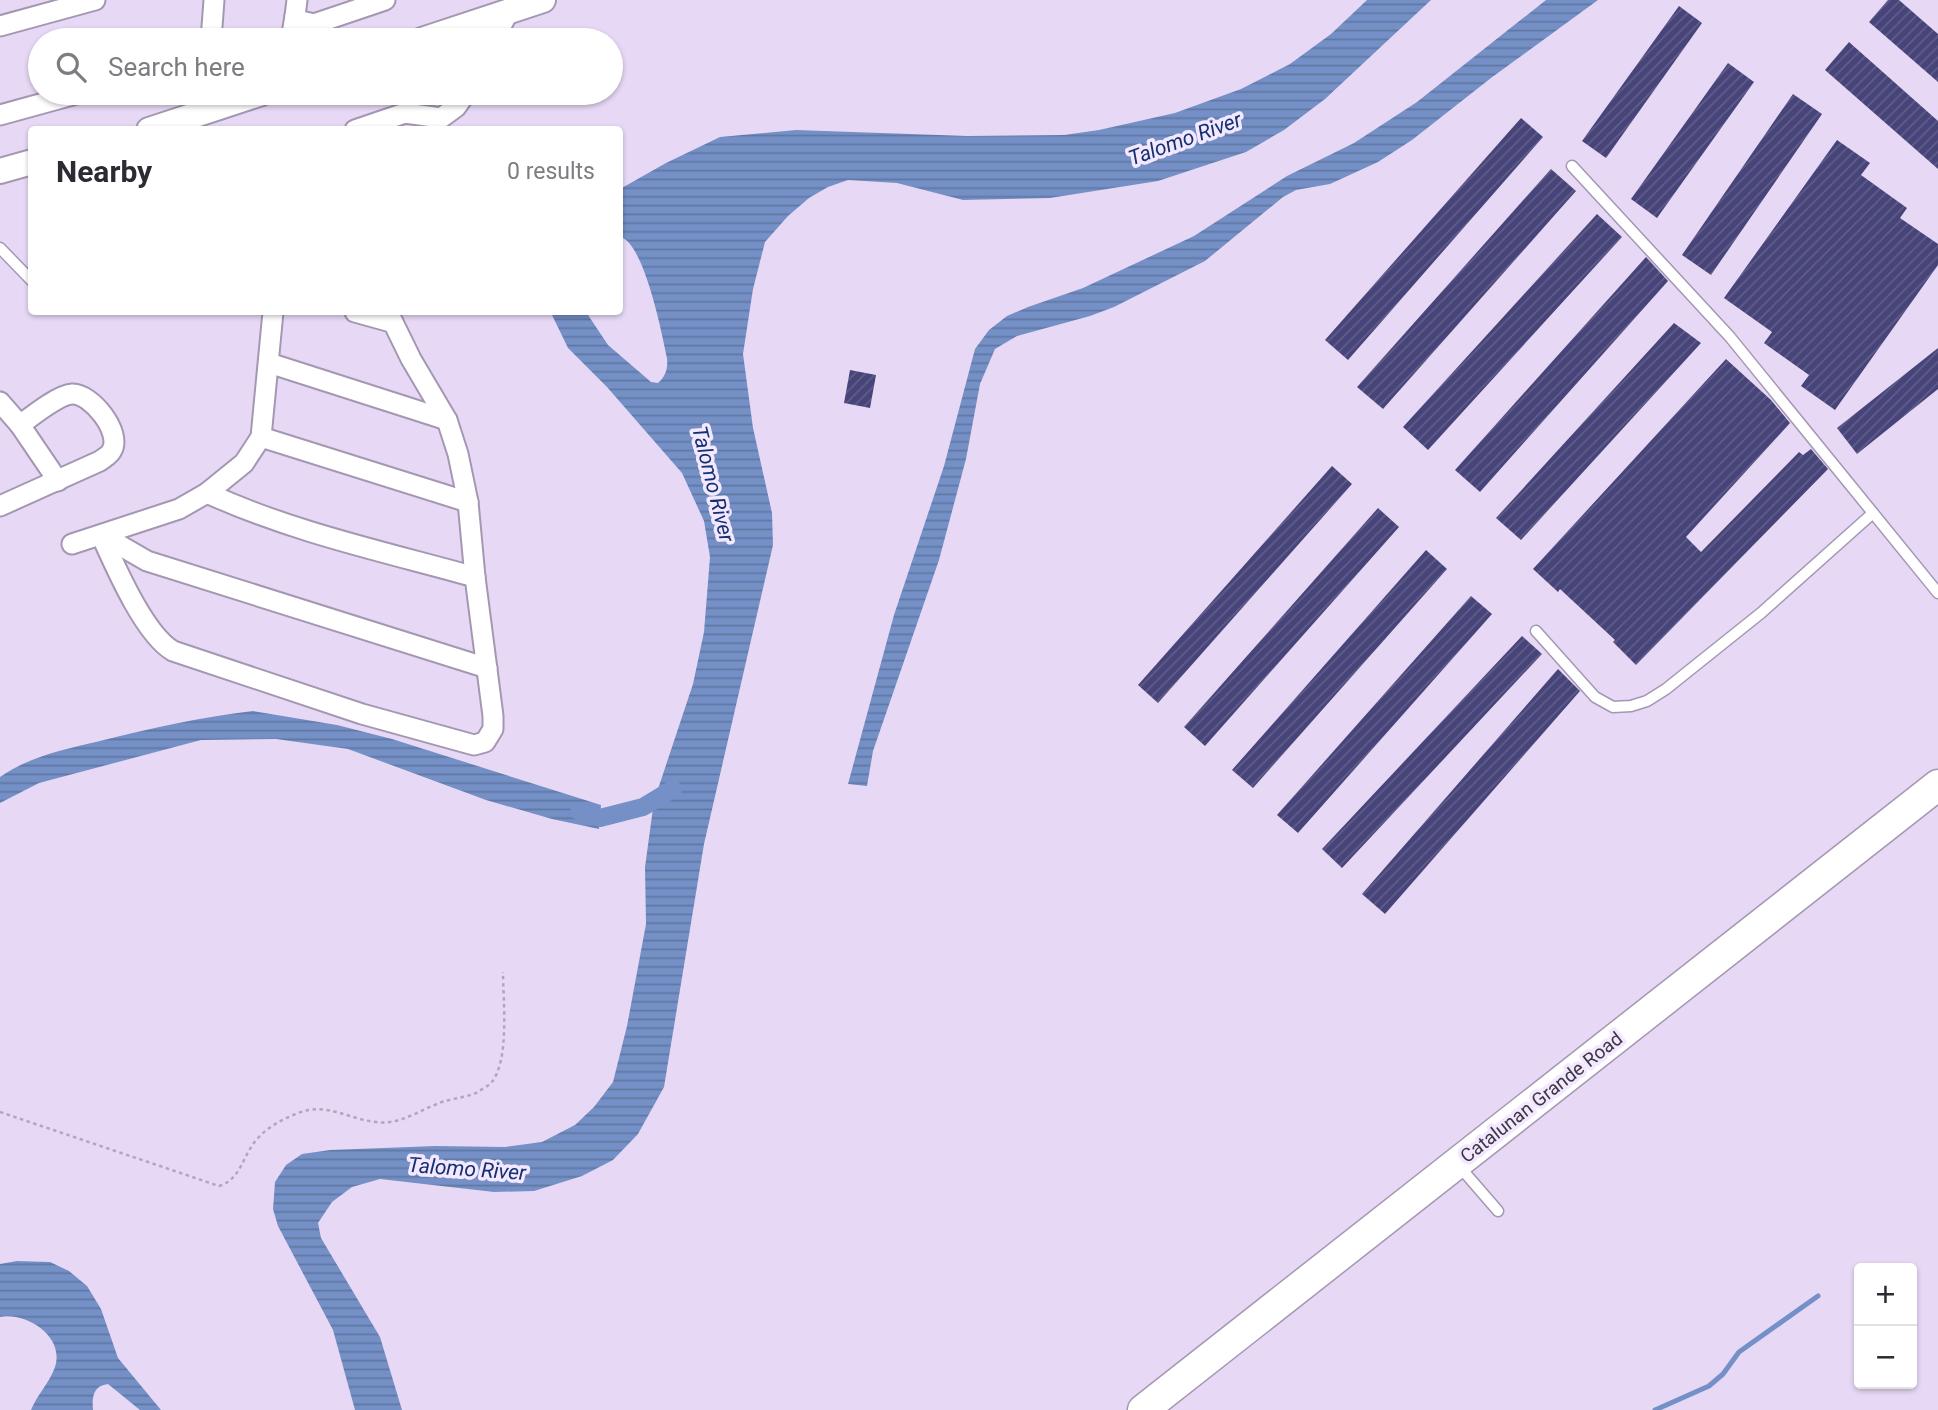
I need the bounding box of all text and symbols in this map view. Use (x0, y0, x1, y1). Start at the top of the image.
search box (28, 28, 623, 105)
icon: search (52, 48, 90, 86)
text: Search here (108, 52, 245, 82)
water label: Talomo River (1125, 107, 1246, 170)
text: Nearby (56, 154, 152, 189)
text: 0 results (507, 158, 595, 185)
water label: Talomo River (687, 424, 739, 545)
street label: Catalunan Grande Road (1456, 1027, 1627, 1168)
water label: Talomo River (407, 1153, 528, 1185)
map controls (1854, 1263, 1917, 1389)
button: + (1854, 1263, 1917, 1326)
button: − (1854, 1326, 1917, 1389)

